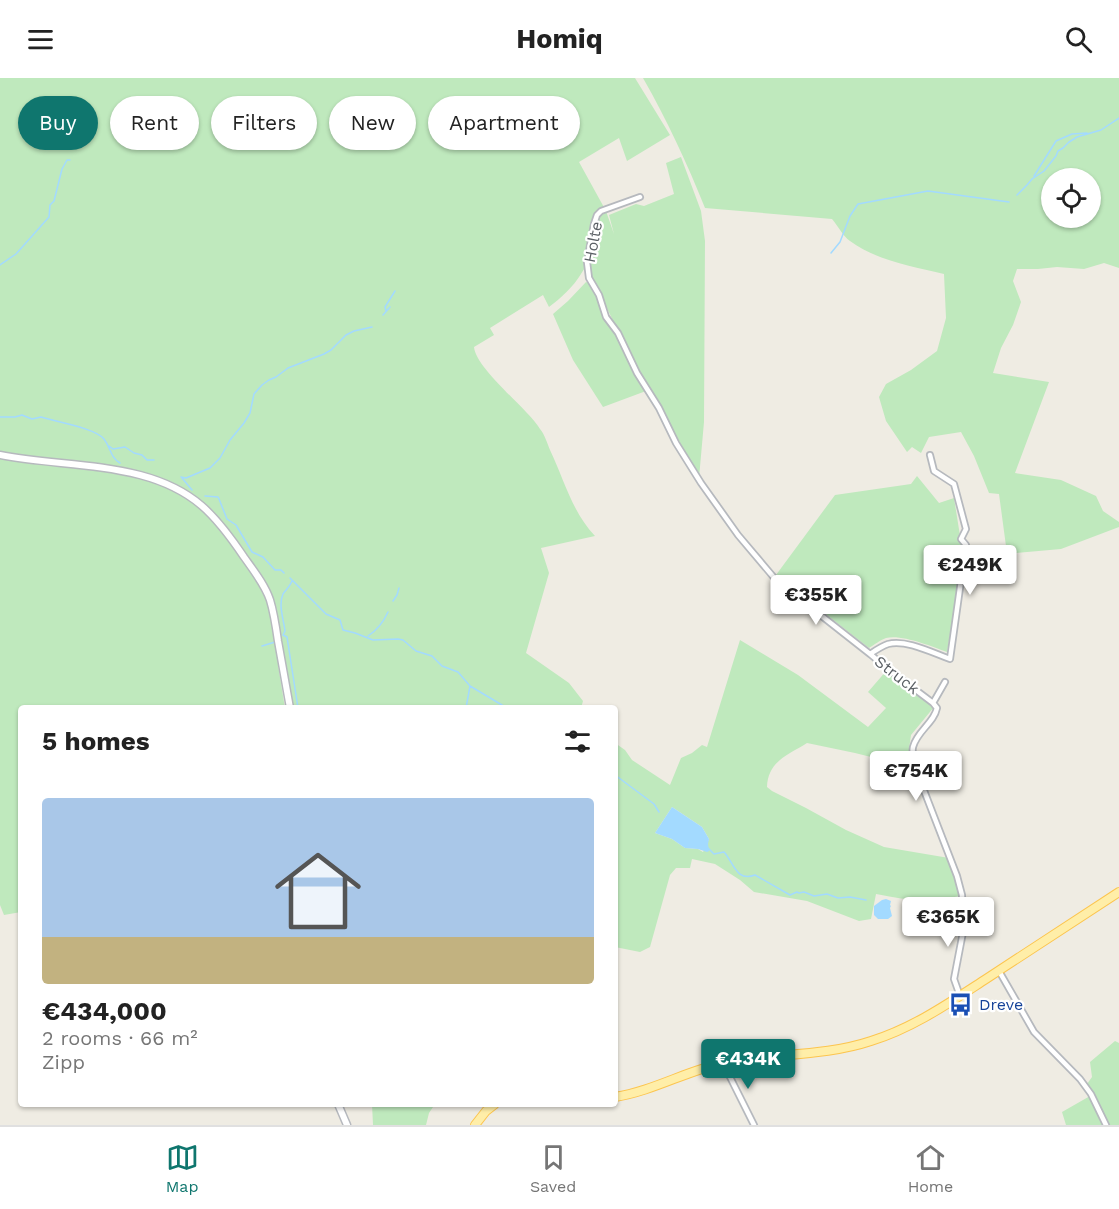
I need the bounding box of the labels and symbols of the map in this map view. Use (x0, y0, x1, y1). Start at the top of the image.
street label: Holte (580, 220, 606, 264)
pin: €249K (928, 545, 1012, 596)
pin: €355K (774, 575, 858, 626)
street label: Struck (871, 652, 923, 698)
pin: €754K (874, 751, 958, 802)
pin: €365K (906, 897, 990, 948)
bus stop icon: Dreve (948, 991, 974, 1017)
place label: Dreve (979, 995, 1023, 1014)
pin: €434K (706, 1039, 790, 1090)

